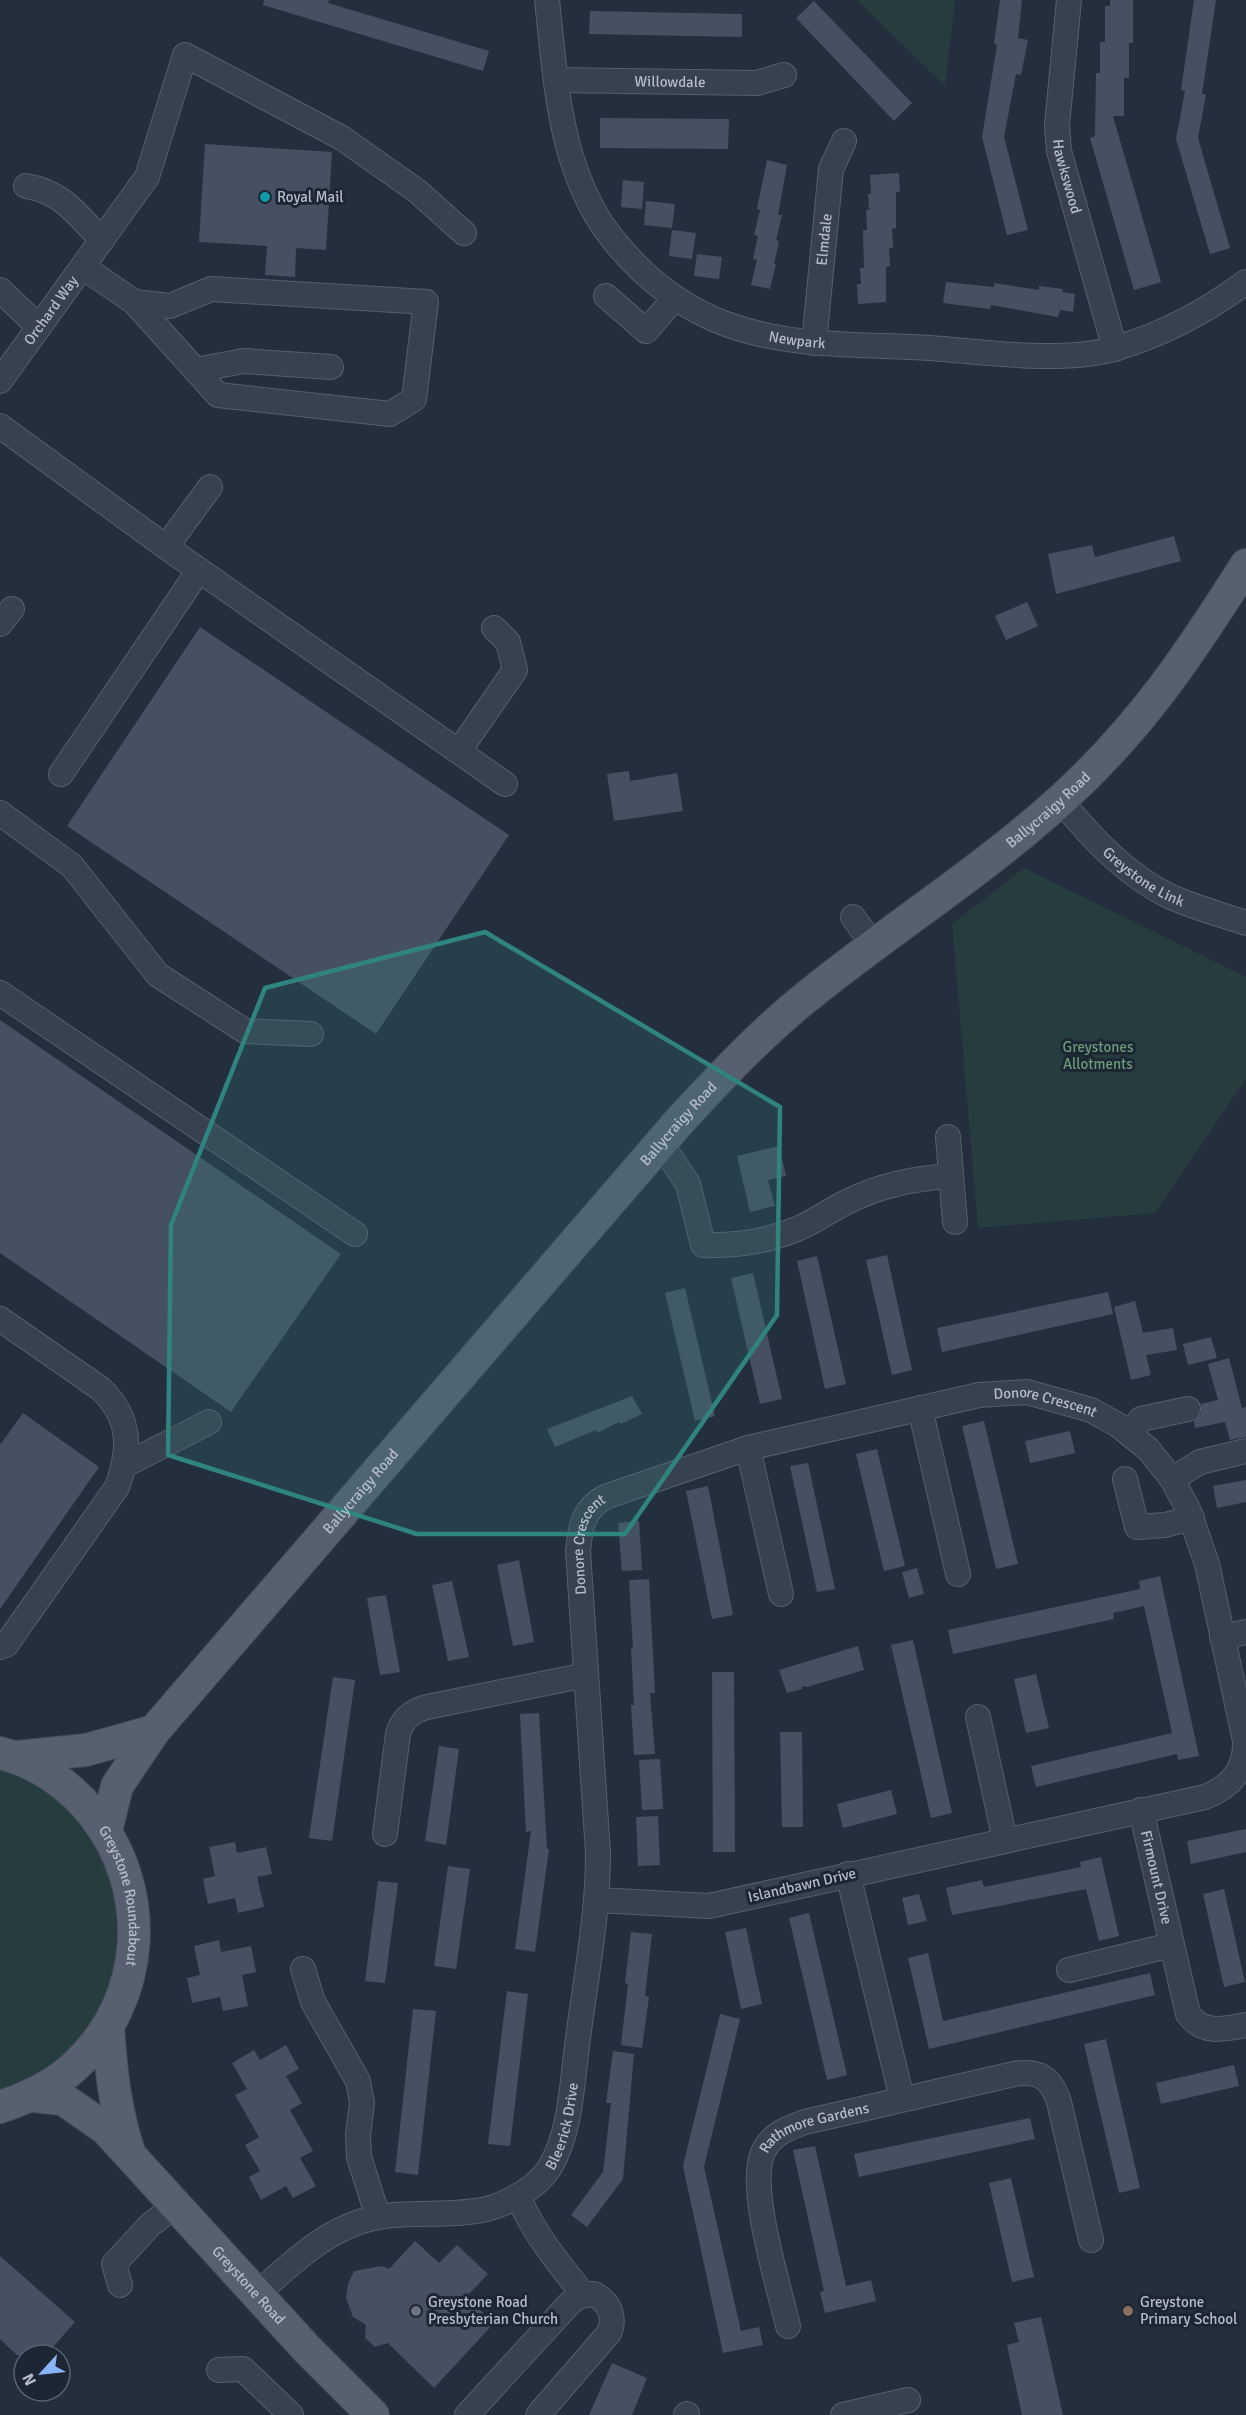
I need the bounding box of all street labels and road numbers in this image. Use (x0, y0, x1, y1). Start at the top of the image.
street label: Willowdale (634, 72, 706, 91)
street label: Hawkswood (1049, 138, 1085, 216)
street label: Elmdale (813, 213, 836, 266)
street label: Orchard Way (20, 272, 82, 349)
street label: Newpark (767, 327, 827, 352)
street label: Ballycraigy Road (1002, 768, 1094, 852)
street label: Greystone Link (1099, 843, 1187, 911)
street label: Ballycraigy Road (636, 1078, 721, 1169)
street label: Donore Crescent (993, 1383, 1100, 1421)
street label: Ballycraigy Road (319, 1445, 402, 1538)
street label: Donore Crescent (569, 1490, 608, 1595)
street label: Greystone Roundabout (95, 1822, 143, 1968)
street label: Firmount Drive (1137, 1829, 1176, 1926)
street label: Islandbawn Drive (746, 1864, 858, 1906)
street label: Bleerick Drive (541, 2082, 582, 2173)
street label: Rathmore Gardens (755, 2098, 871, 2156)
street label: Greystone Road (208, 2242, 289, 2328)

